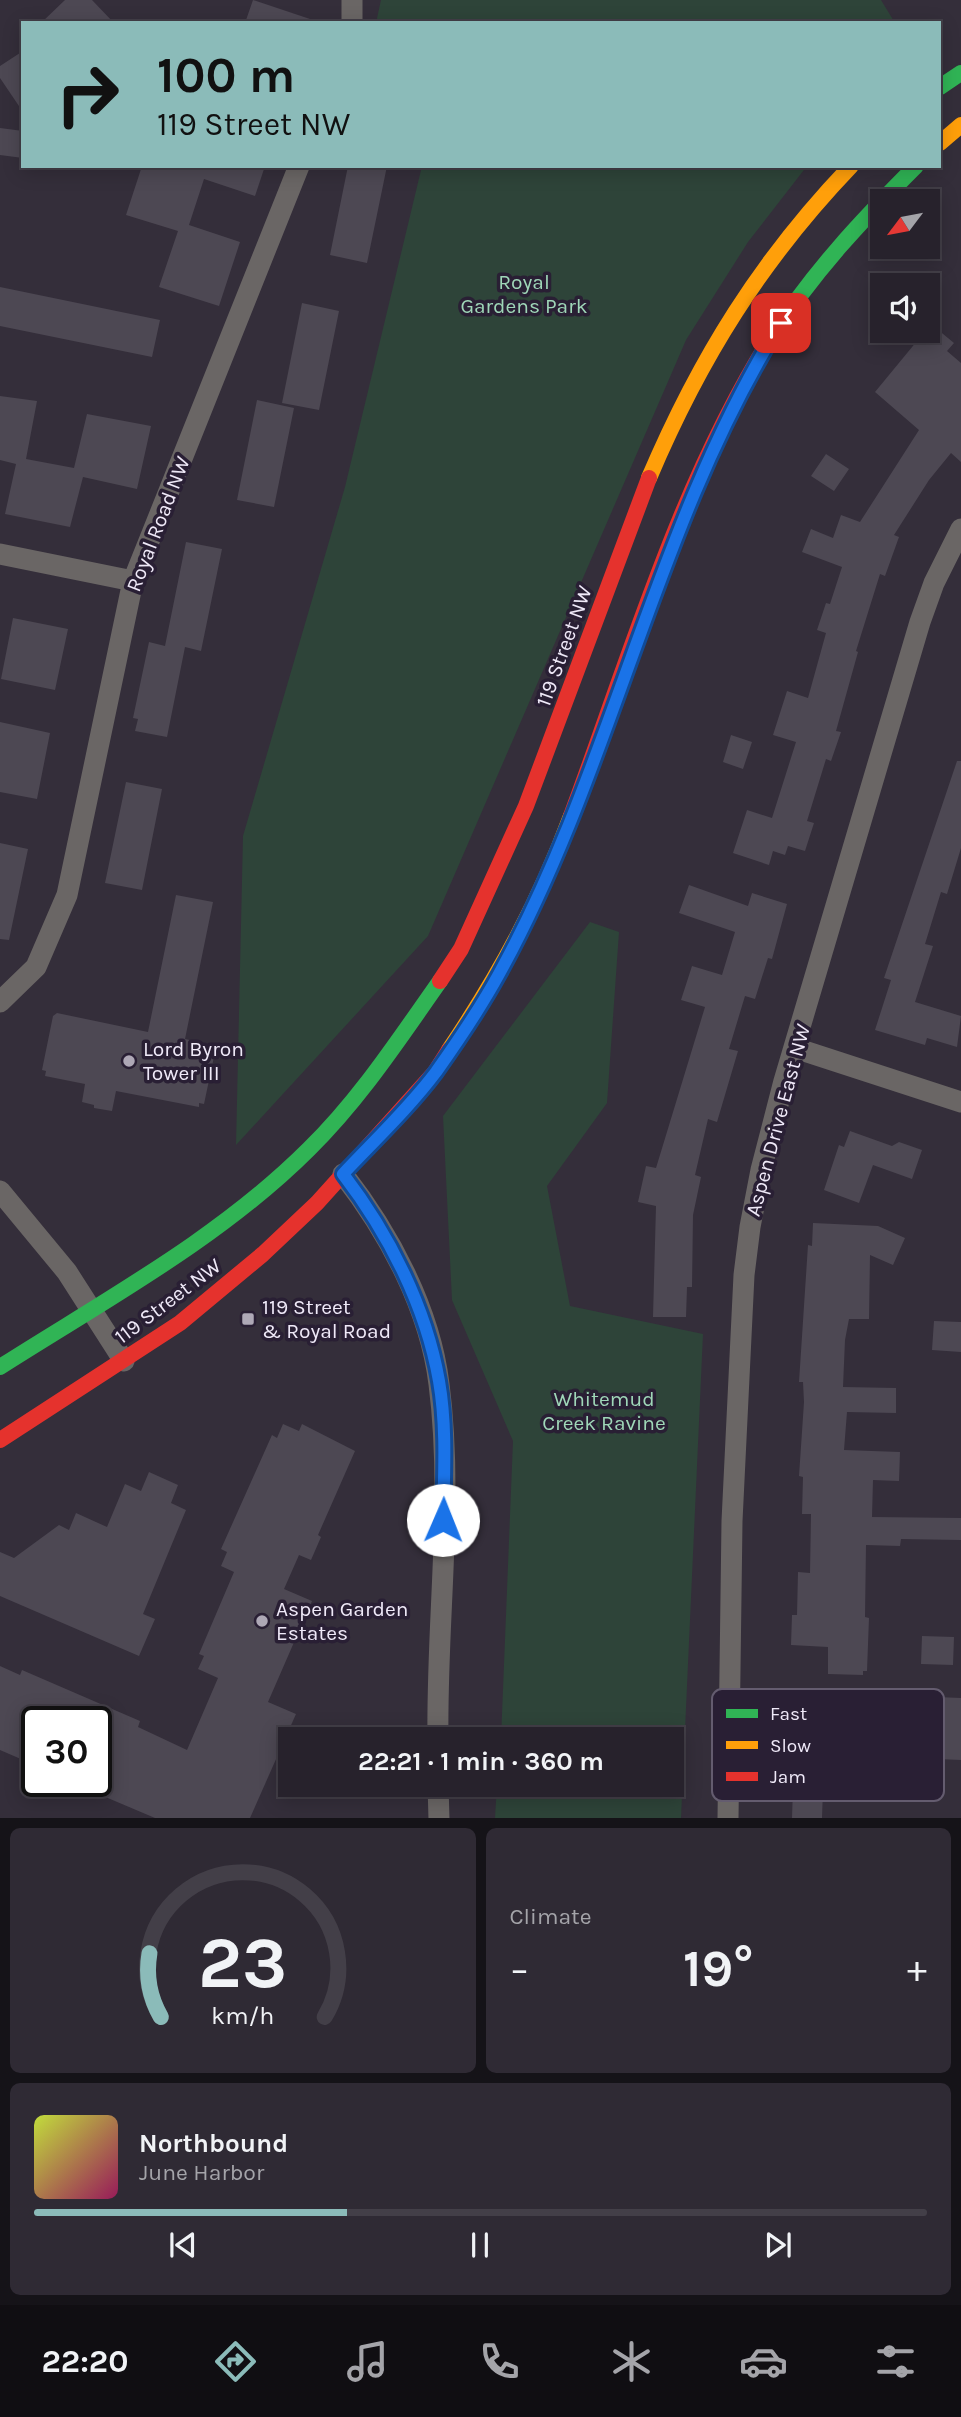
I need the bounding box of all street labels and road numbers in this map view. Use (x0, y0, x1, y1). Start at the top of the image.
street label: Royal Road NW (121, 453, 195, 595)
street label: 119 Street NW (531, 582, 597, 710)
street label: Aspen Drive East NW (741, 1021, 815, 1219)
street label: 119 Street NW (110, 1253, 226, 1349)

